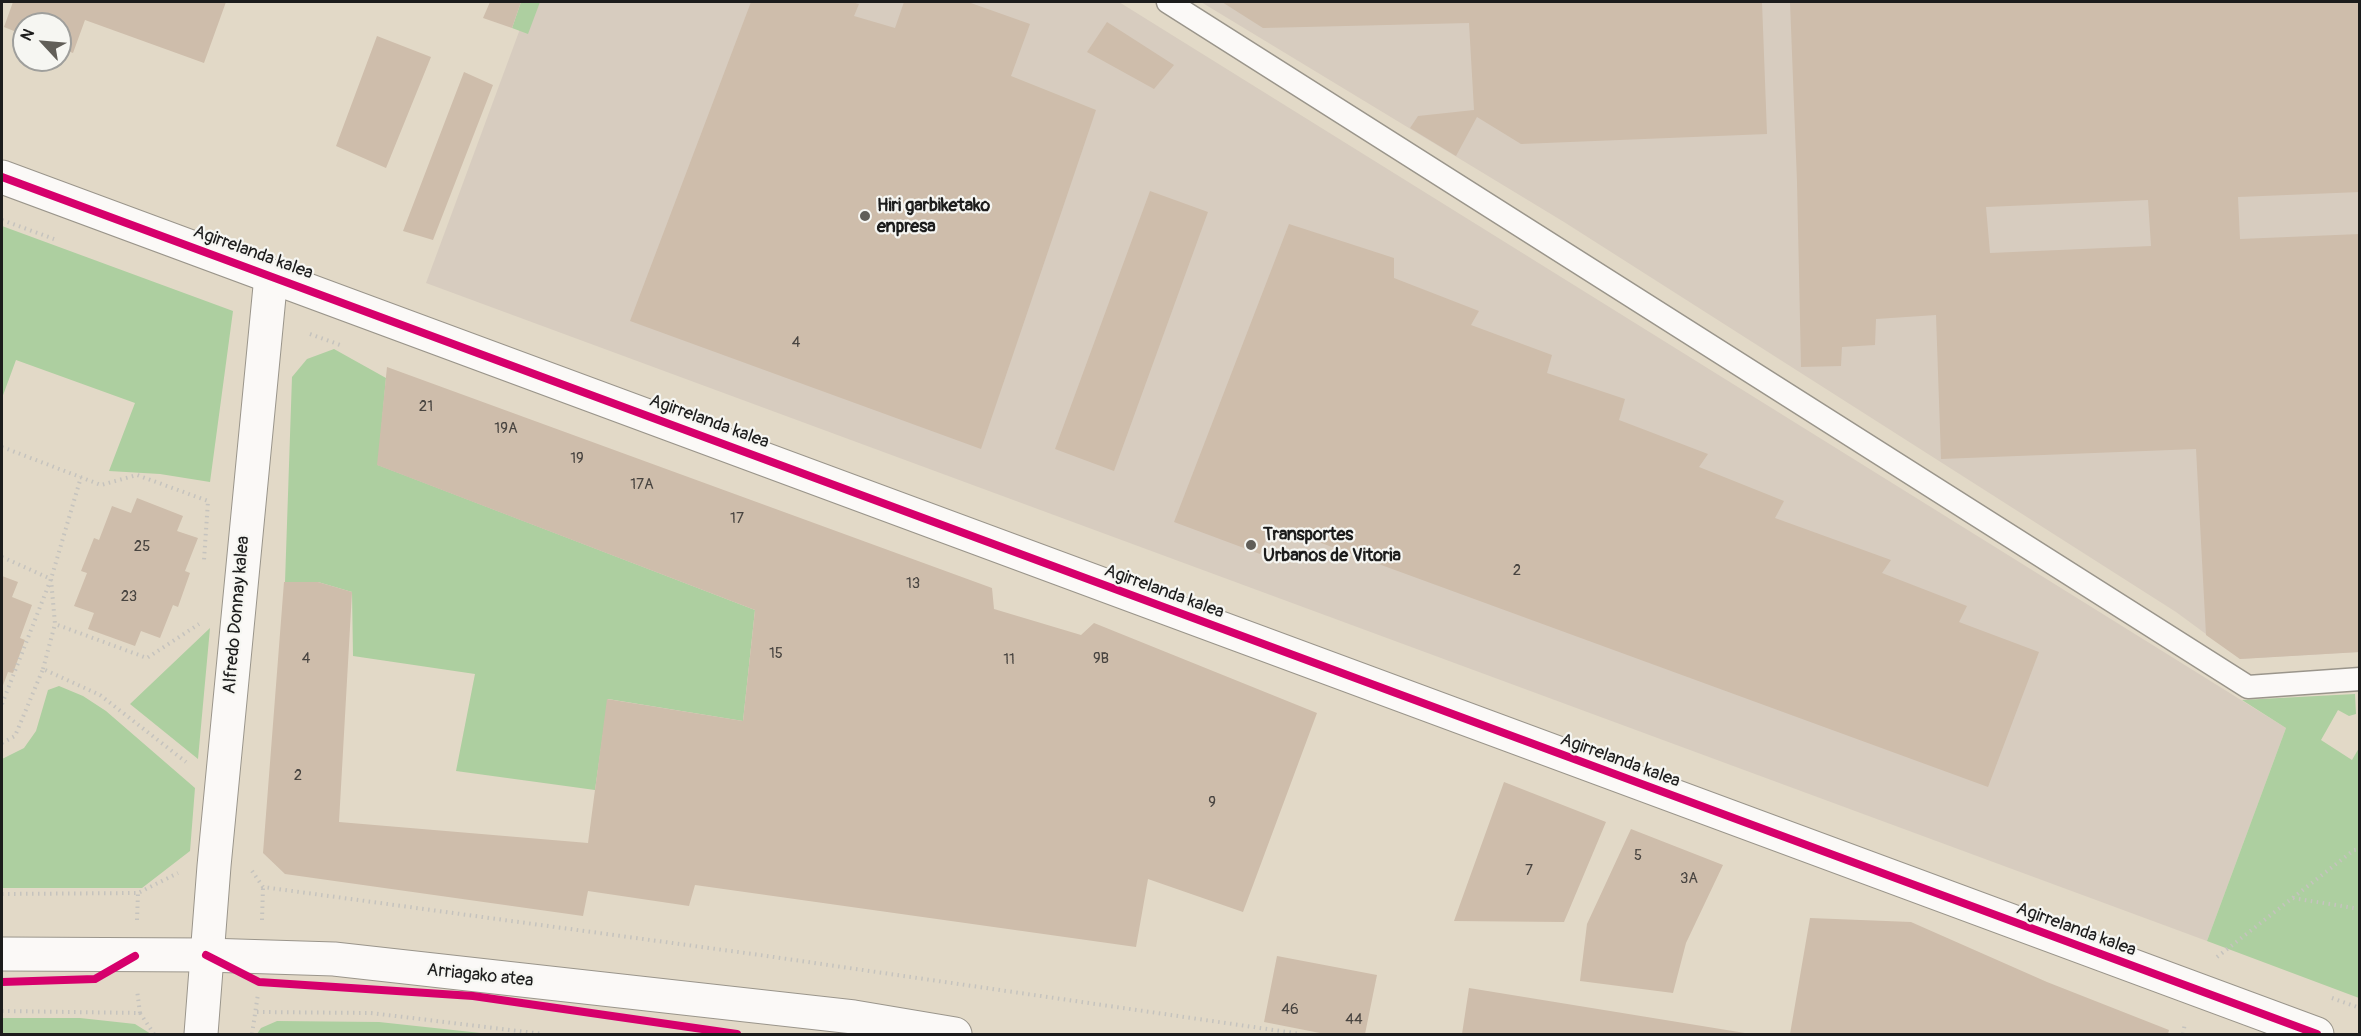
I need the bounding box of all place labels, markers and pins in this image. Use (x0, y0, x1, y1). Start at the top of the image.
place label: Hiri garbiketako enpresa (877, 195, 990, 238)
marker: Hiri garbiketako enpresa (858, 209, 872, 223)
place label: Transportes Urbanos de Vitoria (1263, 524, 1401, 566)
marker: Transportes Urbanos de Vitoria (1244, 538, 1258, 552)

